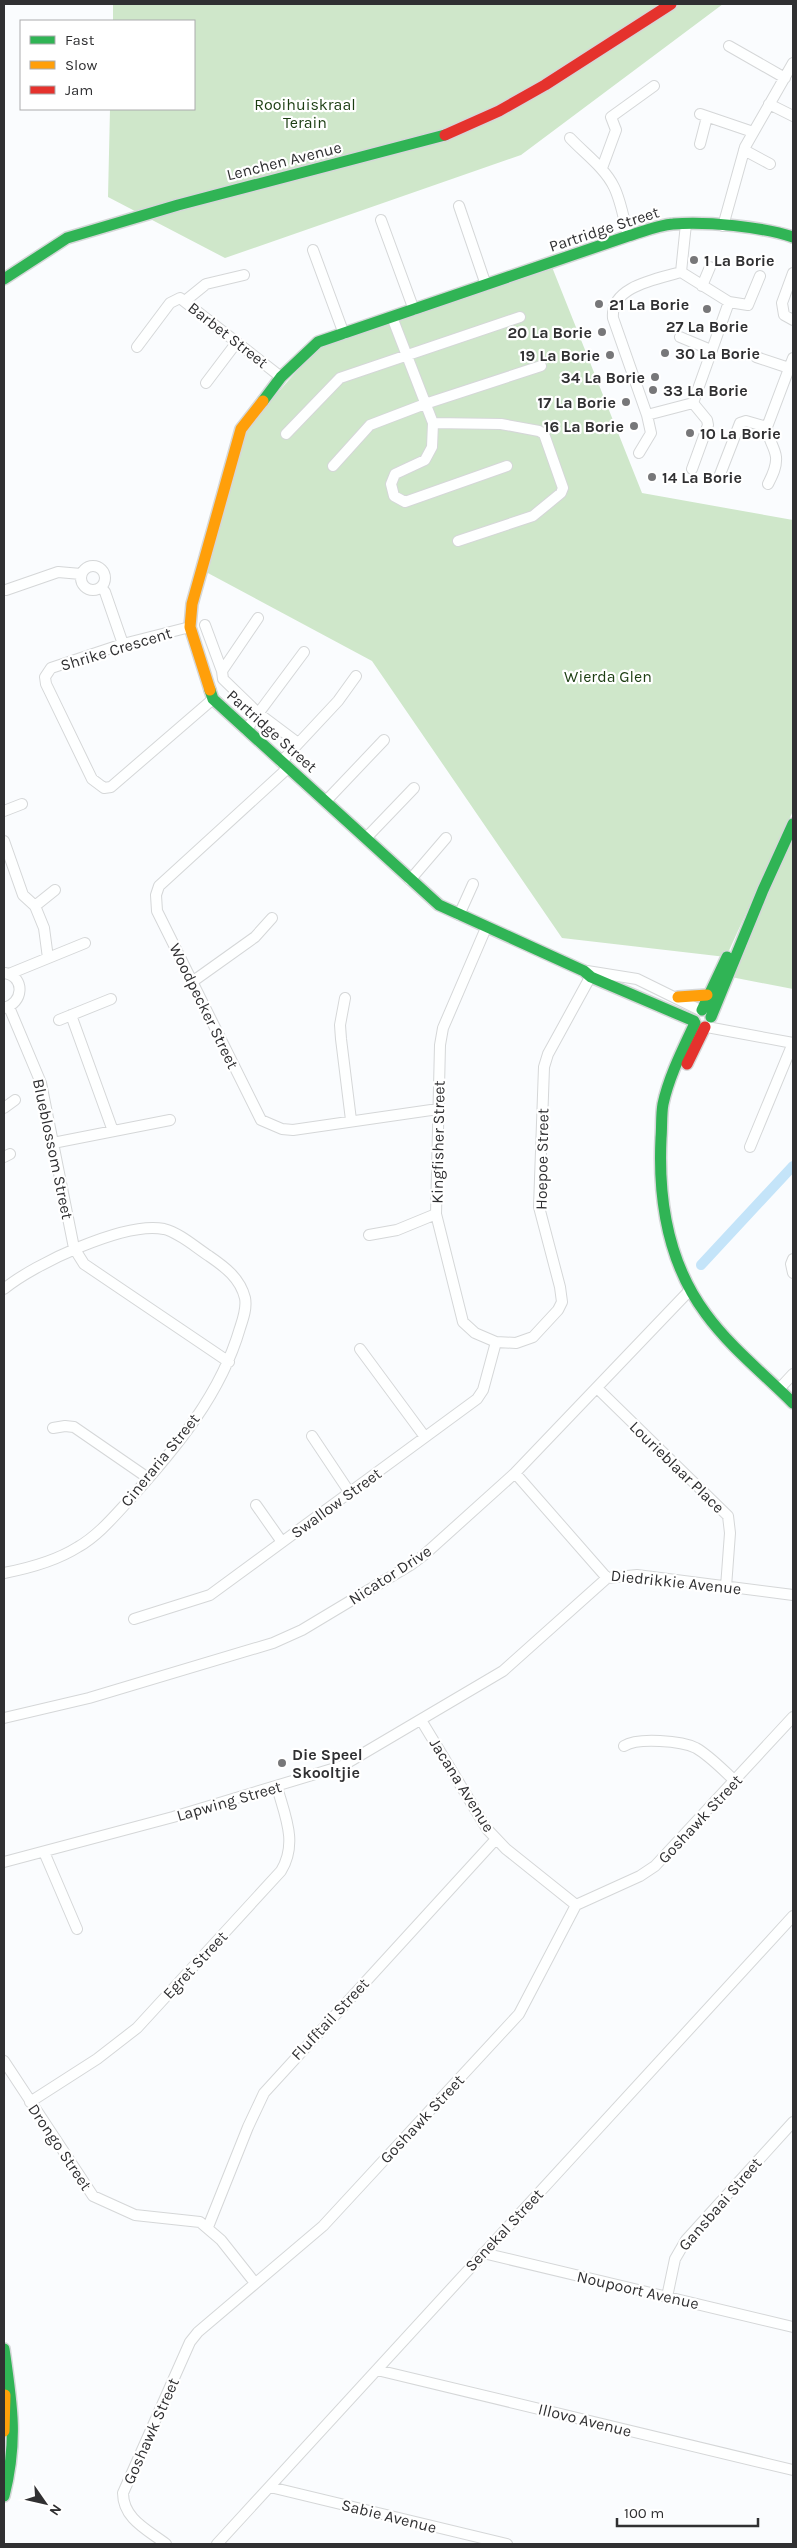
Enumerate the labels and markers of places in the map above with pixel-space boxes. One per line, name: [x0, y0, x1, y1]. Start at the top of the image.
place label: 1 La Borie: [704, 251, 775, 270]
marker: 1 La Borie: [688, 254, 700, 266]
place label: 21 La Borie: [609, 295, 689, 314]
marker: 21 La Borie: [593, 298, 605, 310]
marker: 27 La Borie: [701, 303, 713, 315]
place label: 27 La Borie: [666, 317, 748, 336]
place label: 20 La Borie: [507, 323, 592, 342]
marker: 20 La Borie: [596, 326, 608, 338]
place label: 30 La Borie: [675, 344, 760, 363]
place label: 19 La Borie: [520, 346, 600, 365]
marker: 30 La Borie: [659, 347, 671, 359]
marker: 19 La Borie: [604, 349, 616, 361]
place label: 34 La Borie: [561, 368, 645, 387]
marker: 34 La Borie: [649, 371, 661, 383]
place label: 33 La Borie: [663, 381, 748, 400]
marker: 33 La Borie: [647, 384, 659, 396]
place label: 17 La Borie: [538, 393, 616, 412]
marker: 17 La Borie: [620, 396, 632, 408]
place label: 16 La Borie: [544, 417, 624, 436]
marker: 16 La Borie: [628, 420, 640, 432]
place label: 10 La Borie: [700, 424, 781, 443]
marker: 10 La Borie: [684, 427, 696, 439]
place label: 14 La Borie: [662, 468, 742, 487]
marker: 14 La Borie: [646, 471, 658, 483]
place label: Die Speel Skooltjie: [292, 1745, 363, 1782]
marker: Die Speel Skooltjie: [276, 1757, 288, 1769]

